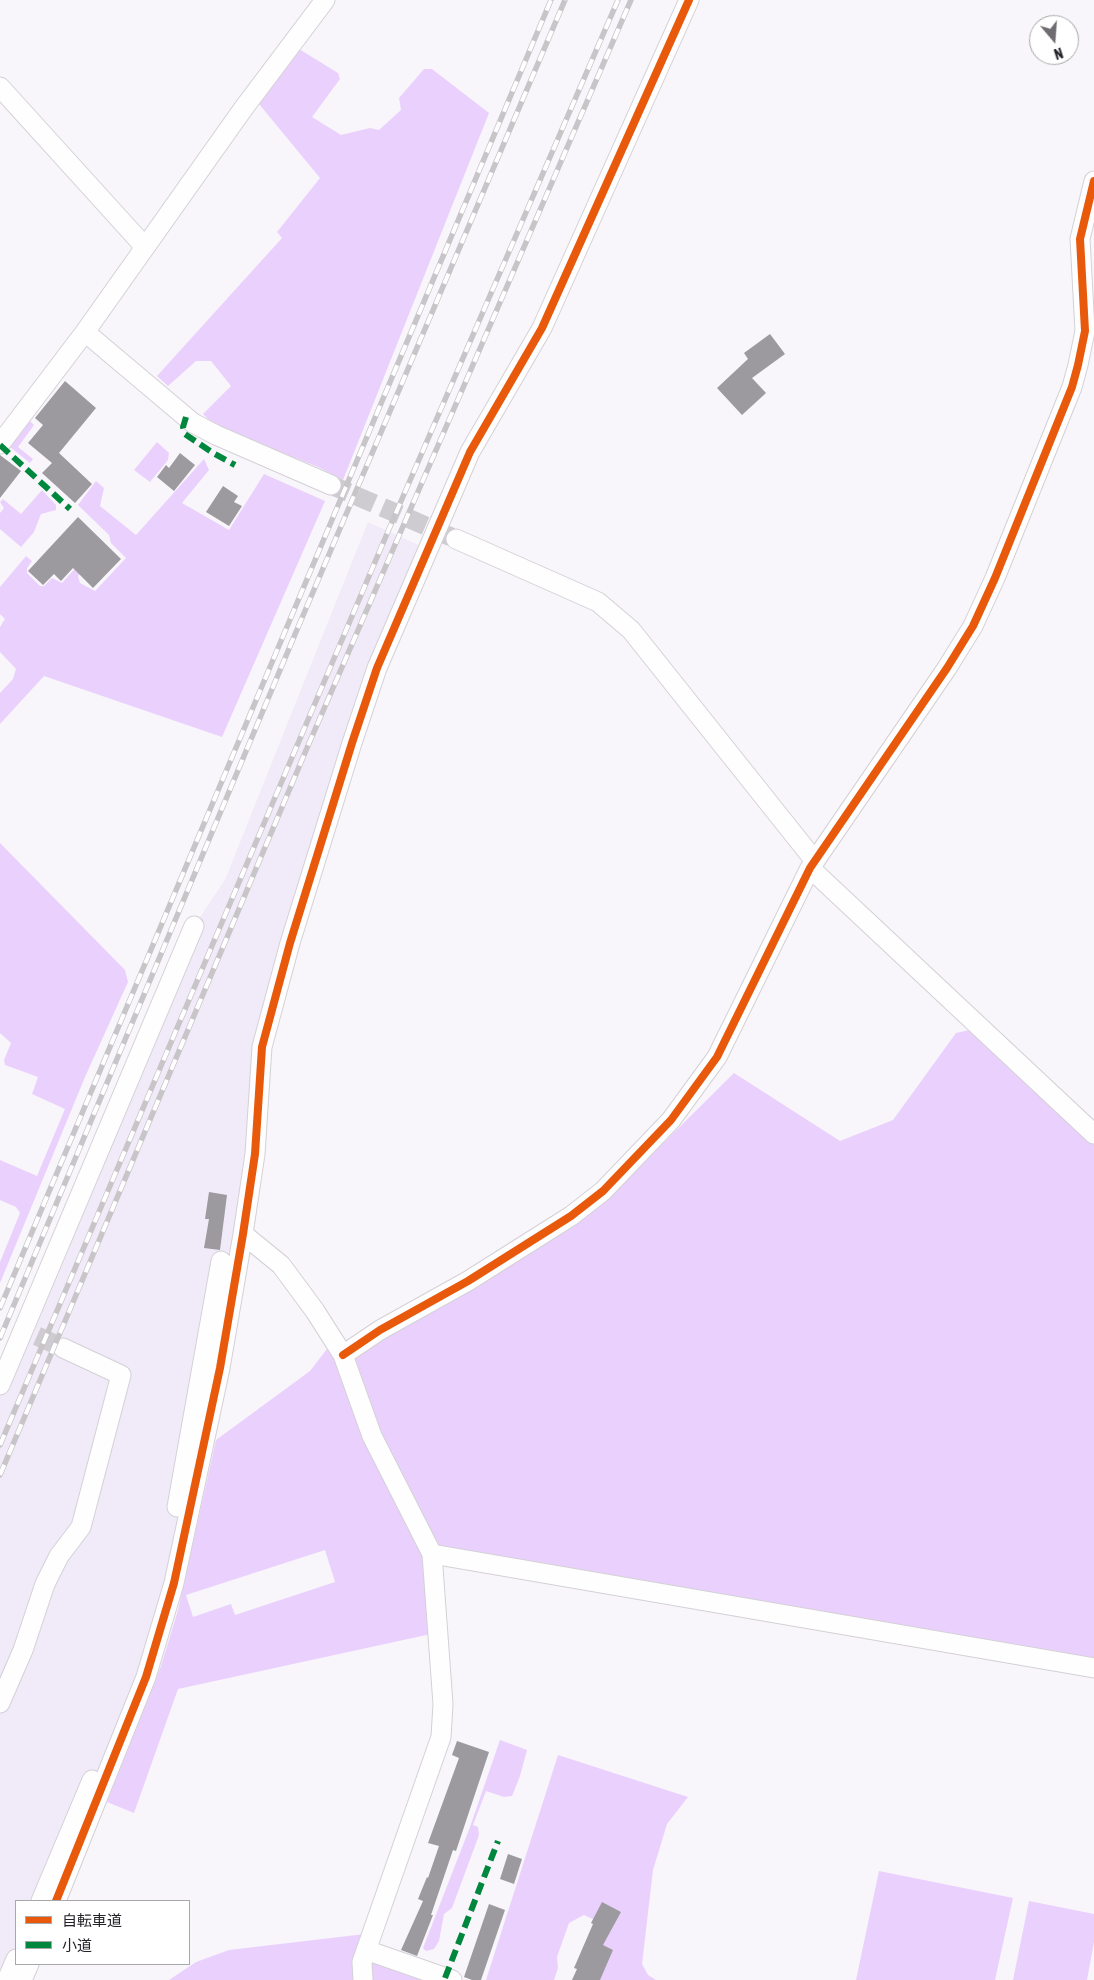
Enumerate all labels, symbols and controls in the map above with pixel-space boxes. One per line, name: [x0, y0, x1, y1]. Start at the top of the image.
north arrow: [1029, 15, 1079, 65]
text: N: [1052, 44, 1065, 62]
legend: [15, 1900, 190, 1965]
text: 自転車道: [62, 1912, 122, 1929]
text: 小道: [62, 1937, 92, 1954]

